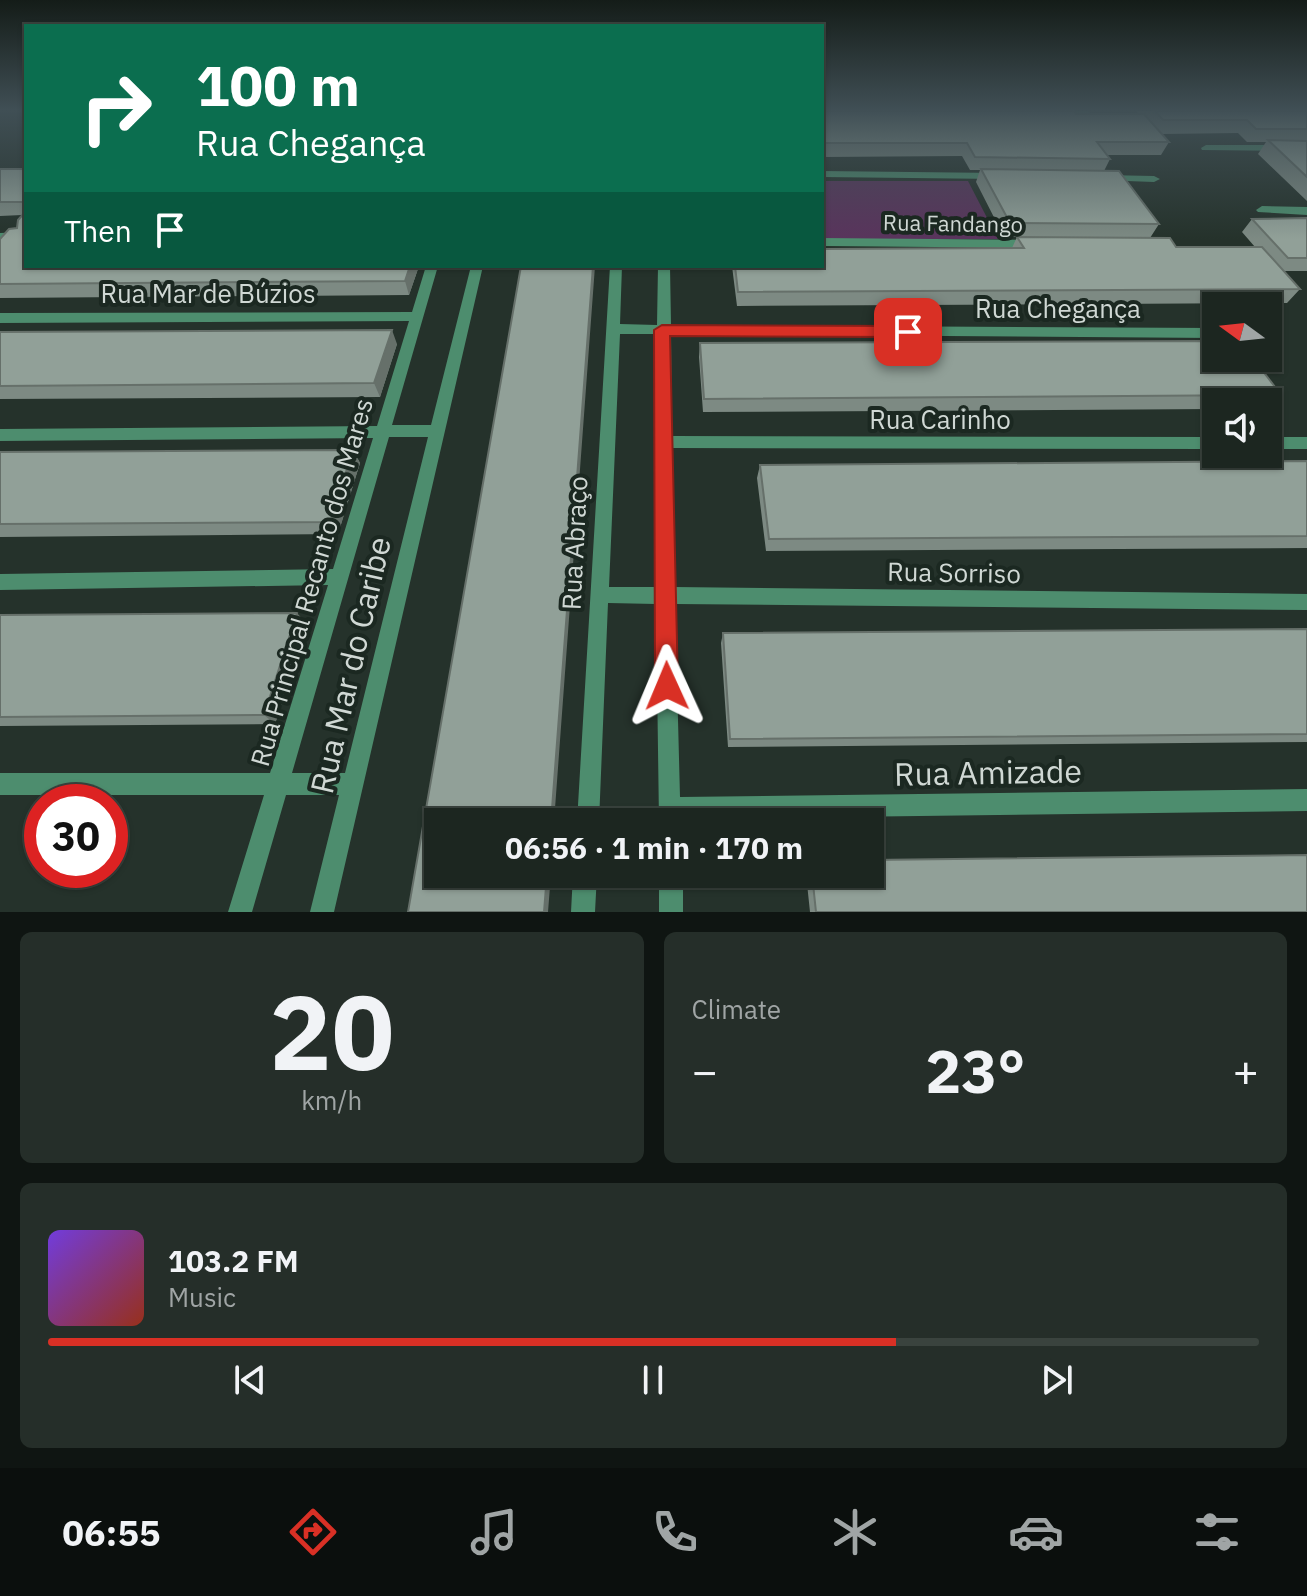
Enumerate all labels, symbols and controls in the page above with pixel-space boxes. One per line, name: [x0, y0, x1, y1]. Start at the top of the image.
text: 100 m: [196, 49, 360, 121]
icon: right: [64, 56, 168, 160]
text: Rua Chegança: [196, 119, 426, 166]
street label: Rua Fandango: [883, 207, 1023, 239]
icon: arrive: [148, 208, 192, 252]
text: Then: [64, 211, 132, 250]
street label: Rua Mar de Búzios: [100, 276, 316, 310]
street label: Rua Chegança: [975, 291, 1141, 325]
north arrow: [1202, 292, 1282, 372]
map controls: [1202, 292, 1282, 468]
pin: [874, 298, 942, 366]
icon: arrive: [886, 310, 930, 354]
button: sound: [1202, 388, 1282, 468]
street label: Rua Principal Recanto dos Mares: [242, 394, 380, 770]
street label: Rua Carinho: [869, 402, 1011, 436]
street label: Rua Abraço: [554, 475, 594, 611]
street label: Rua Mar do Caribe: [300, 532, 400, 798]
street label: Rua Sorriso: [887, 554, 1021, 590]
position arrow: [625, 644, 709, 728]
street label: Rua Amizade: [894, 749, 1082, 795]
speed limit sign: 30: [24, 784, 128, 888]
text: 06:56 · 1 min · 170 m: [505, 828, 803, 867]
text: 20: [269, 963, 394, 1099]
text: Climate: [692, 992, 781, 1026]
text: 23°: [925, 1031, 1025, 1110]
text: −: [692, 1042, 718, 1099]
text: +: [1233, 1042, 1259, 1099]
text: km/h: [301, 1083, 362, 1117]
text: 103.2 FM: [168, 1241, 299, 1280]
text: Music: [168, 1280, 236, 1314]
icon: previous: [228, 1358, 272, 1402]
icon: pause: [631, 1358, 675, 1402]
icon: next: [1035, 1358, 1079, 1402]
icon: directions: [285, 1504, 341, 1560]
icon: music: [466, 1504, 522, 1560]
icon: phone: [647, 1504, 703, 1560]
icon: climate: [827, 1504, 883, 1560]
icon: car: [1008, 1504, 1064, 1560]
icon: filters: [1189, 1504, 1245, 1560]
text: 06:55: [62, 1509, 161, 1556]

